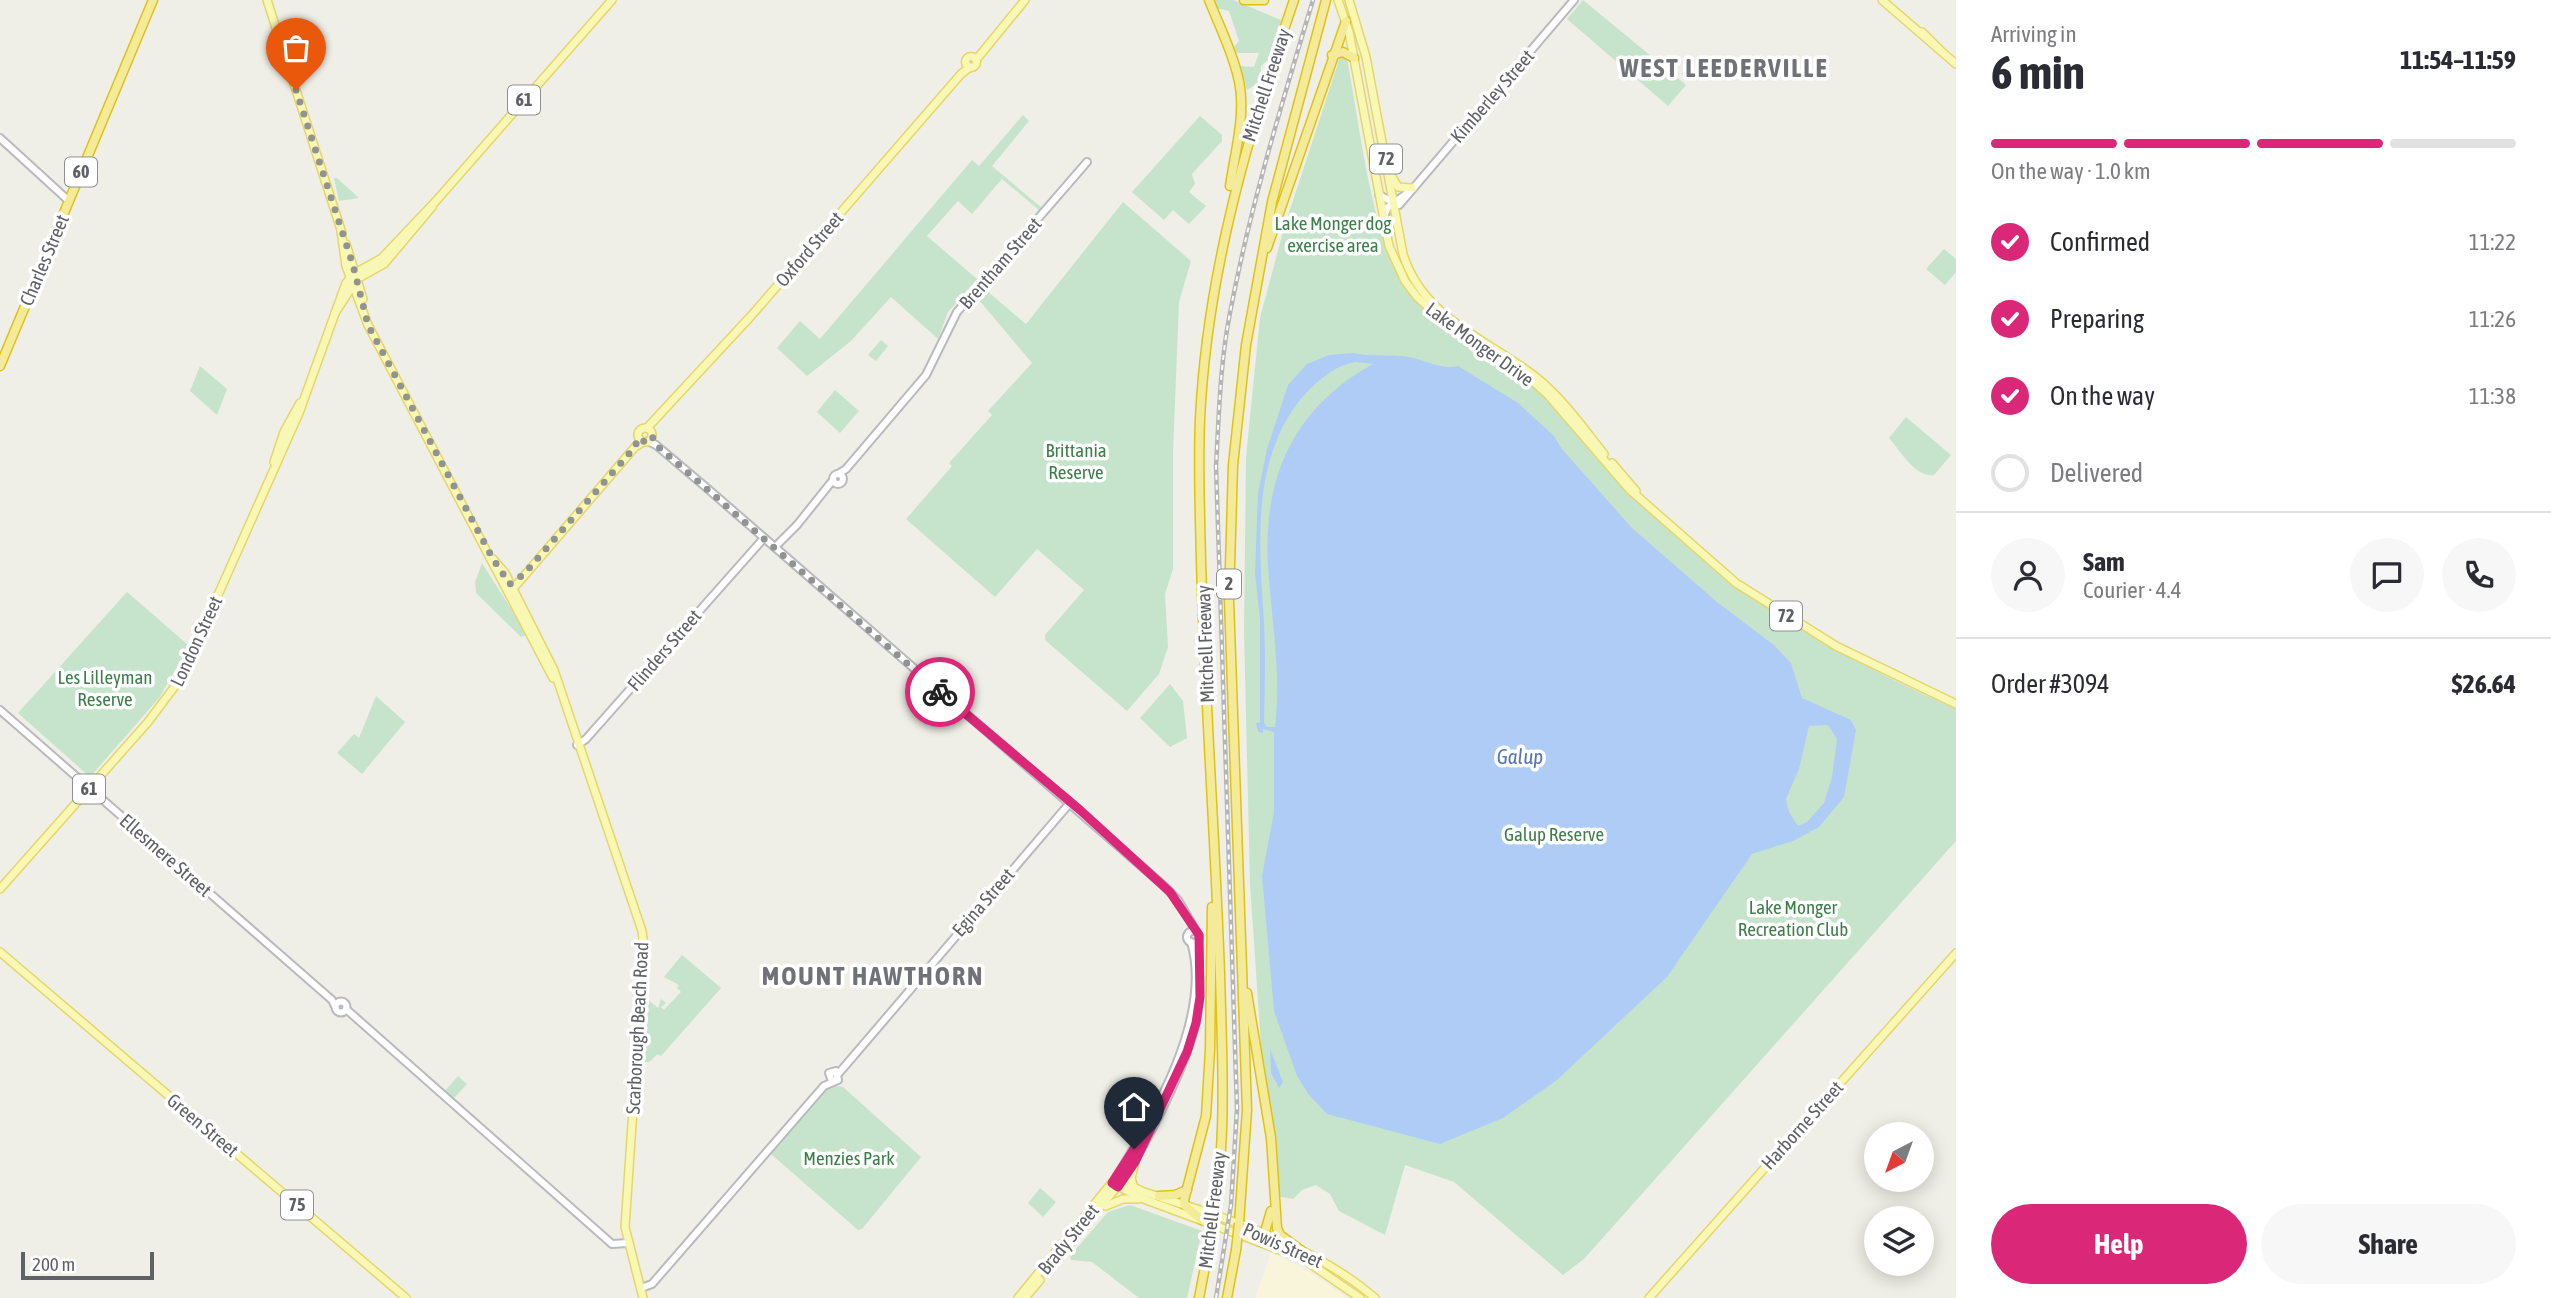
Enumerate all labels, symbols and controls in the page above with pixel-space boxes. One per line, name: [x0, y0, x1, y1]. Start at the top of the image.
pin: [266, 18, 326, 90]
text: Arriving in: [1991, 21, 2077, 47]
street label: Mitchell Freeway: [1237, 26, 1295, 144]
icon: bag: [277, 29, 315, 67]
street label: Kimberley Street: [1446, 45, 1538, 147]
text: 11:54–11:59: [2400, 45, 2516, 75]
text: 6 min: [1991, 46, 2085, 99]
district label: WEST LEEDERVILLE: [1619, 53, 1828, 83]
road number: 61: [508, 86, 540, 114]
road number: 72: [1370, 144, 1402, 174]
road number: 60: [65, 158, 97, 187]
text: On the way · 1.0 km: [1991, 158, 2151, 184]
street label: Oxford Street: [771, 207, 847, 291]
street label: Charles Street: [15, 211, 73, 309]
park label: Lake Monger dog exercise area: [1274, 212, 1392, 256]
street label: Brentham Street: [954, 213, 1046, 313]
icon: check: [1991, 223, 2029, 261]
text: Confirmed: [2050, 227, 2150, 257]
text: 11:22: [2469, 229, 2516, 255]
street label: Lake Monger Drive: [1422, 298, 1538, 390]
icon: check: [1991, 300, 2029, 338]
text: Preparing: [2050, 304, 2144, 334]
text: 11:26: [2469, 306, 2516, 332]
icon: check: [1991, 377, 2029, 415]
text: On the way: [2050, 381, 2155, 411]
text: 11:38: [2469, 383, 2516, 409]
park label: Brittania Reserve: [1045, 439, 1107, 483]
text: Delivered: [2050, 458, 2143, 488]
button: person: [1991, 538, 2065, 612]
button: chat: [2350, 538, 2424, 612]
button: phone: [2442, 538, 2516, 612]
text: Sam: [2083, 547, 2125, 577]
road number: 2: [1217, 570, 1241, 598]
text: Courier · 4.4: [2083, 577, 2182, 603]
street label: Mitchell Freeway: [1192, 585, 1218, 703]
street label: London Street: [166, 592, 226, 690]
road number: 72: [1770, 602, 1802, 630]
street label: Flinders Street: [623, 605, 705, 695]
courier: [905, 657, 975, 727]
park label: Les Lilleyman Reserve: [58, 666, 152, 710]
text: Order #3094: [1991, 669, 2110, 699]
text: $26.64: [2452, 669, 2516, 699]
icon: bike: [921, 673, 959, 711]
water label: Galup: [1497, 744, 1543, 768]
road number: 61: [73, 774, 105, 804]
street label: Ellesmere Street: [116, 809, 216, 901]
park label: Galup Reserve: [1504, 823, 1604, 845]
street label: Egina Street: [947, 863, 1019, 941]
park label: Lake Monger Recreation Club: [1738, 896, 1848, 940]
street label: Scarborough Beach Road: [621, 941, 653, 1115]
district label: MOUNT HAWTHORN: [762, 961, 984, 991]
street label: Harborne Street: [1757, 1076, 1847, 1174]
pin: [1104, 1077, 1164, 1149]
icon: home: [1115, 1088, 1153, 1126]
street label: Green Street: [163, 1089, 243, 1161]
north arrow: [1864, 1122, 1934, 1192]
map controls: [1864, 1122, 1934, 1276]
park label: Menzies Park: [803, 1147, 895, 1169]
street label: Mitchell Freeway: [1194, 1150, 1230, 1270]
road number: 75: [281, 1190, 313, 1220]
street label: Brady Street: [1033, 1199, 1103, 1279]
button: Help: [1991, 1204, 2247, 1284]
button: Share: [2261, 1204, 2516, 1284]
button: layers: [1864, 1206, 1934, 1276]
street label: Powis Street: [1240, 1218, 1326, 1272]
scale bar: [21, 1249, 154, 1281]
text: 200 m: [32, 1253, 75, 1275]

